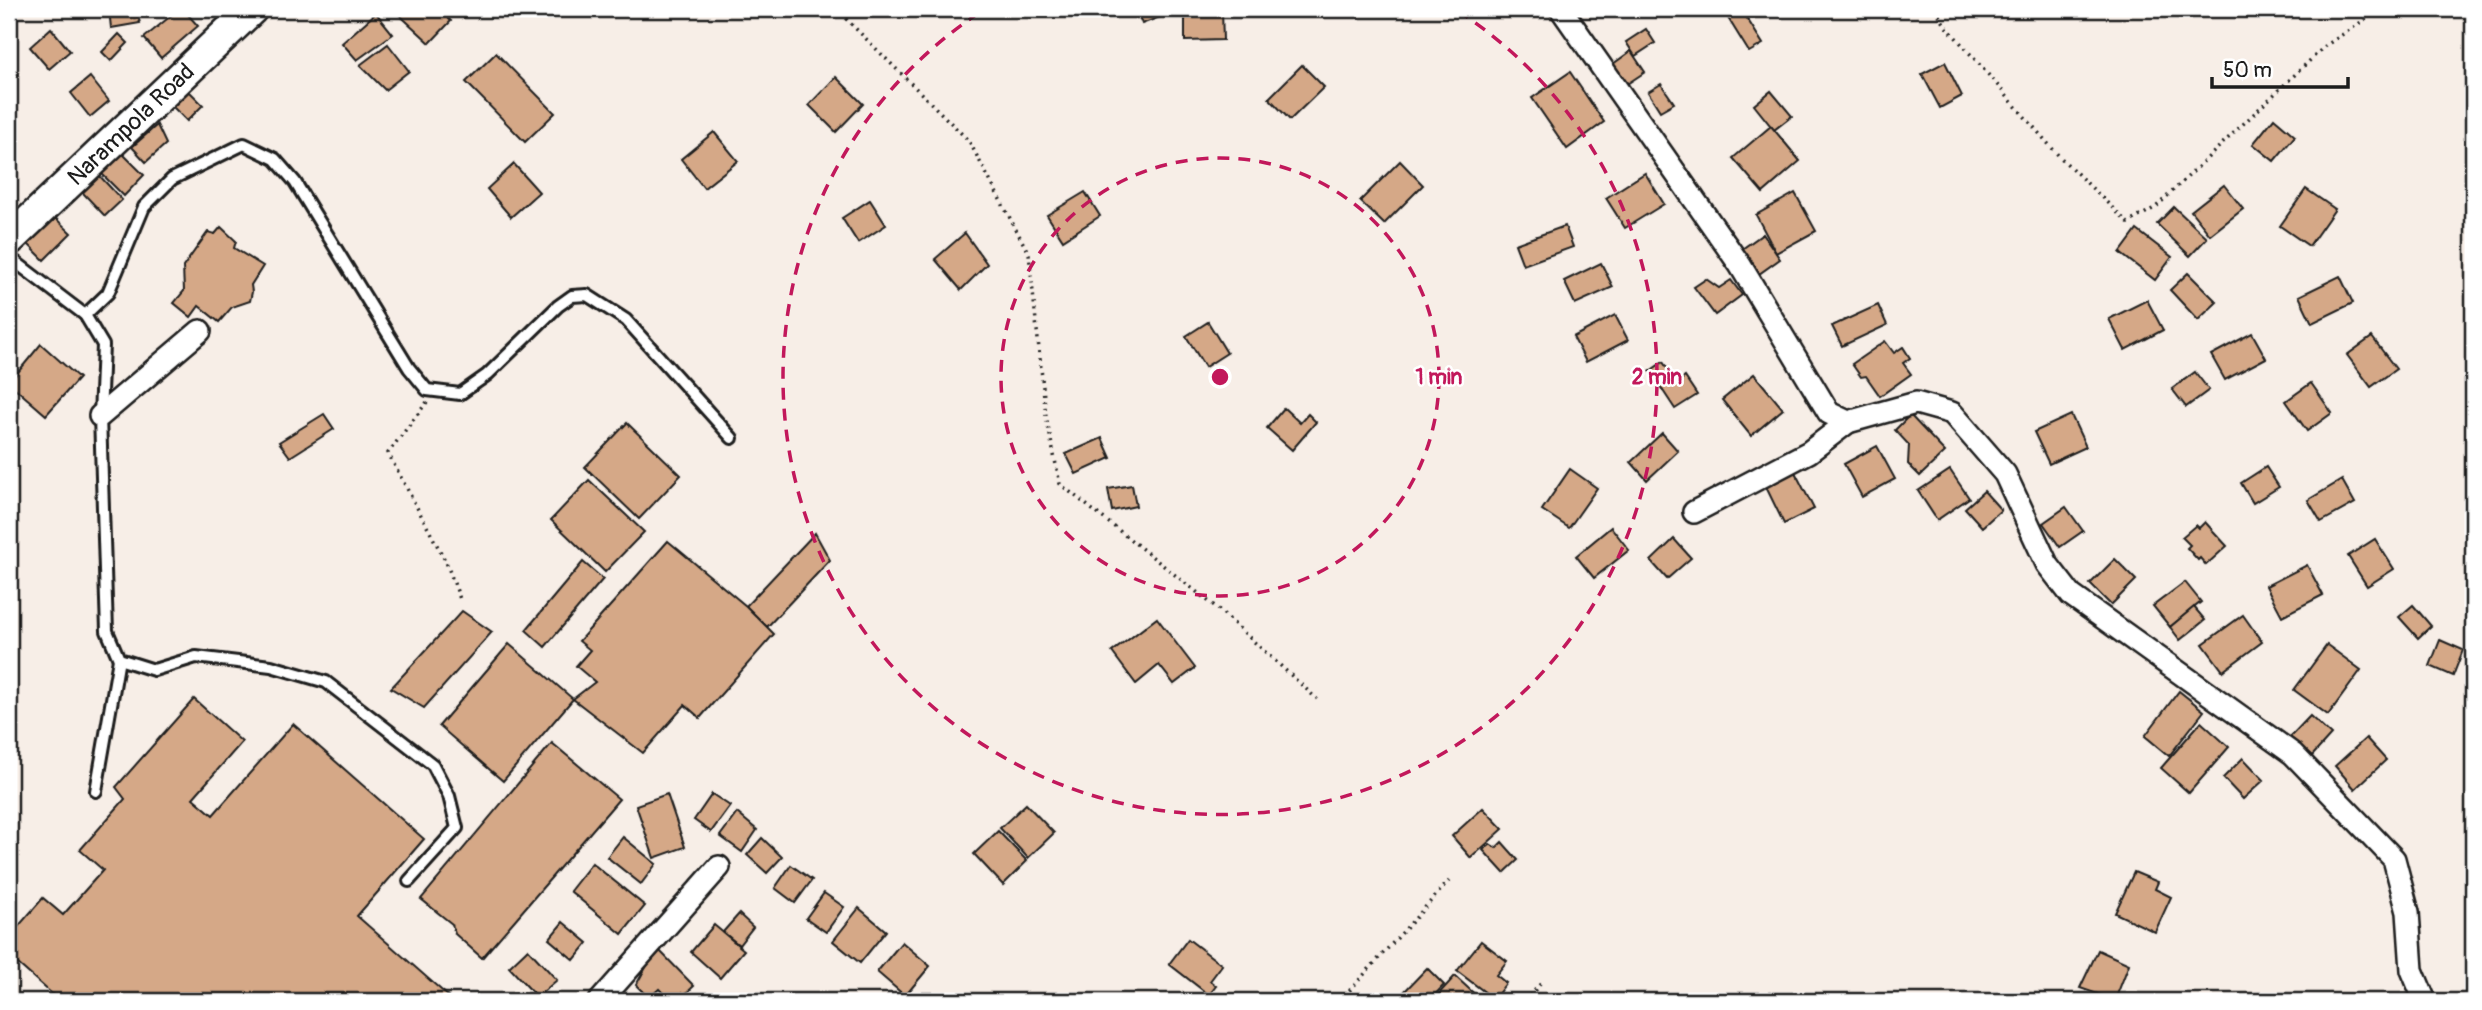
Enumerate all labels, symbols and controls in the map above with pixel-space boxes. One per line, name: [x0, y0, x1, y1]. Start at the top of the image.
scale bar: [2212, 46, 2349, 90]
street label: Narampola Road: [61, 57, 201, 192]
text: 50 m: [2223, 57, 2272, 84]
text: 1 min: [1416, 364, 1463, 391]
text: 2 min: [1632, 364, 1682, 391]
centre of rings: [1208, 365, 1232, 389]

